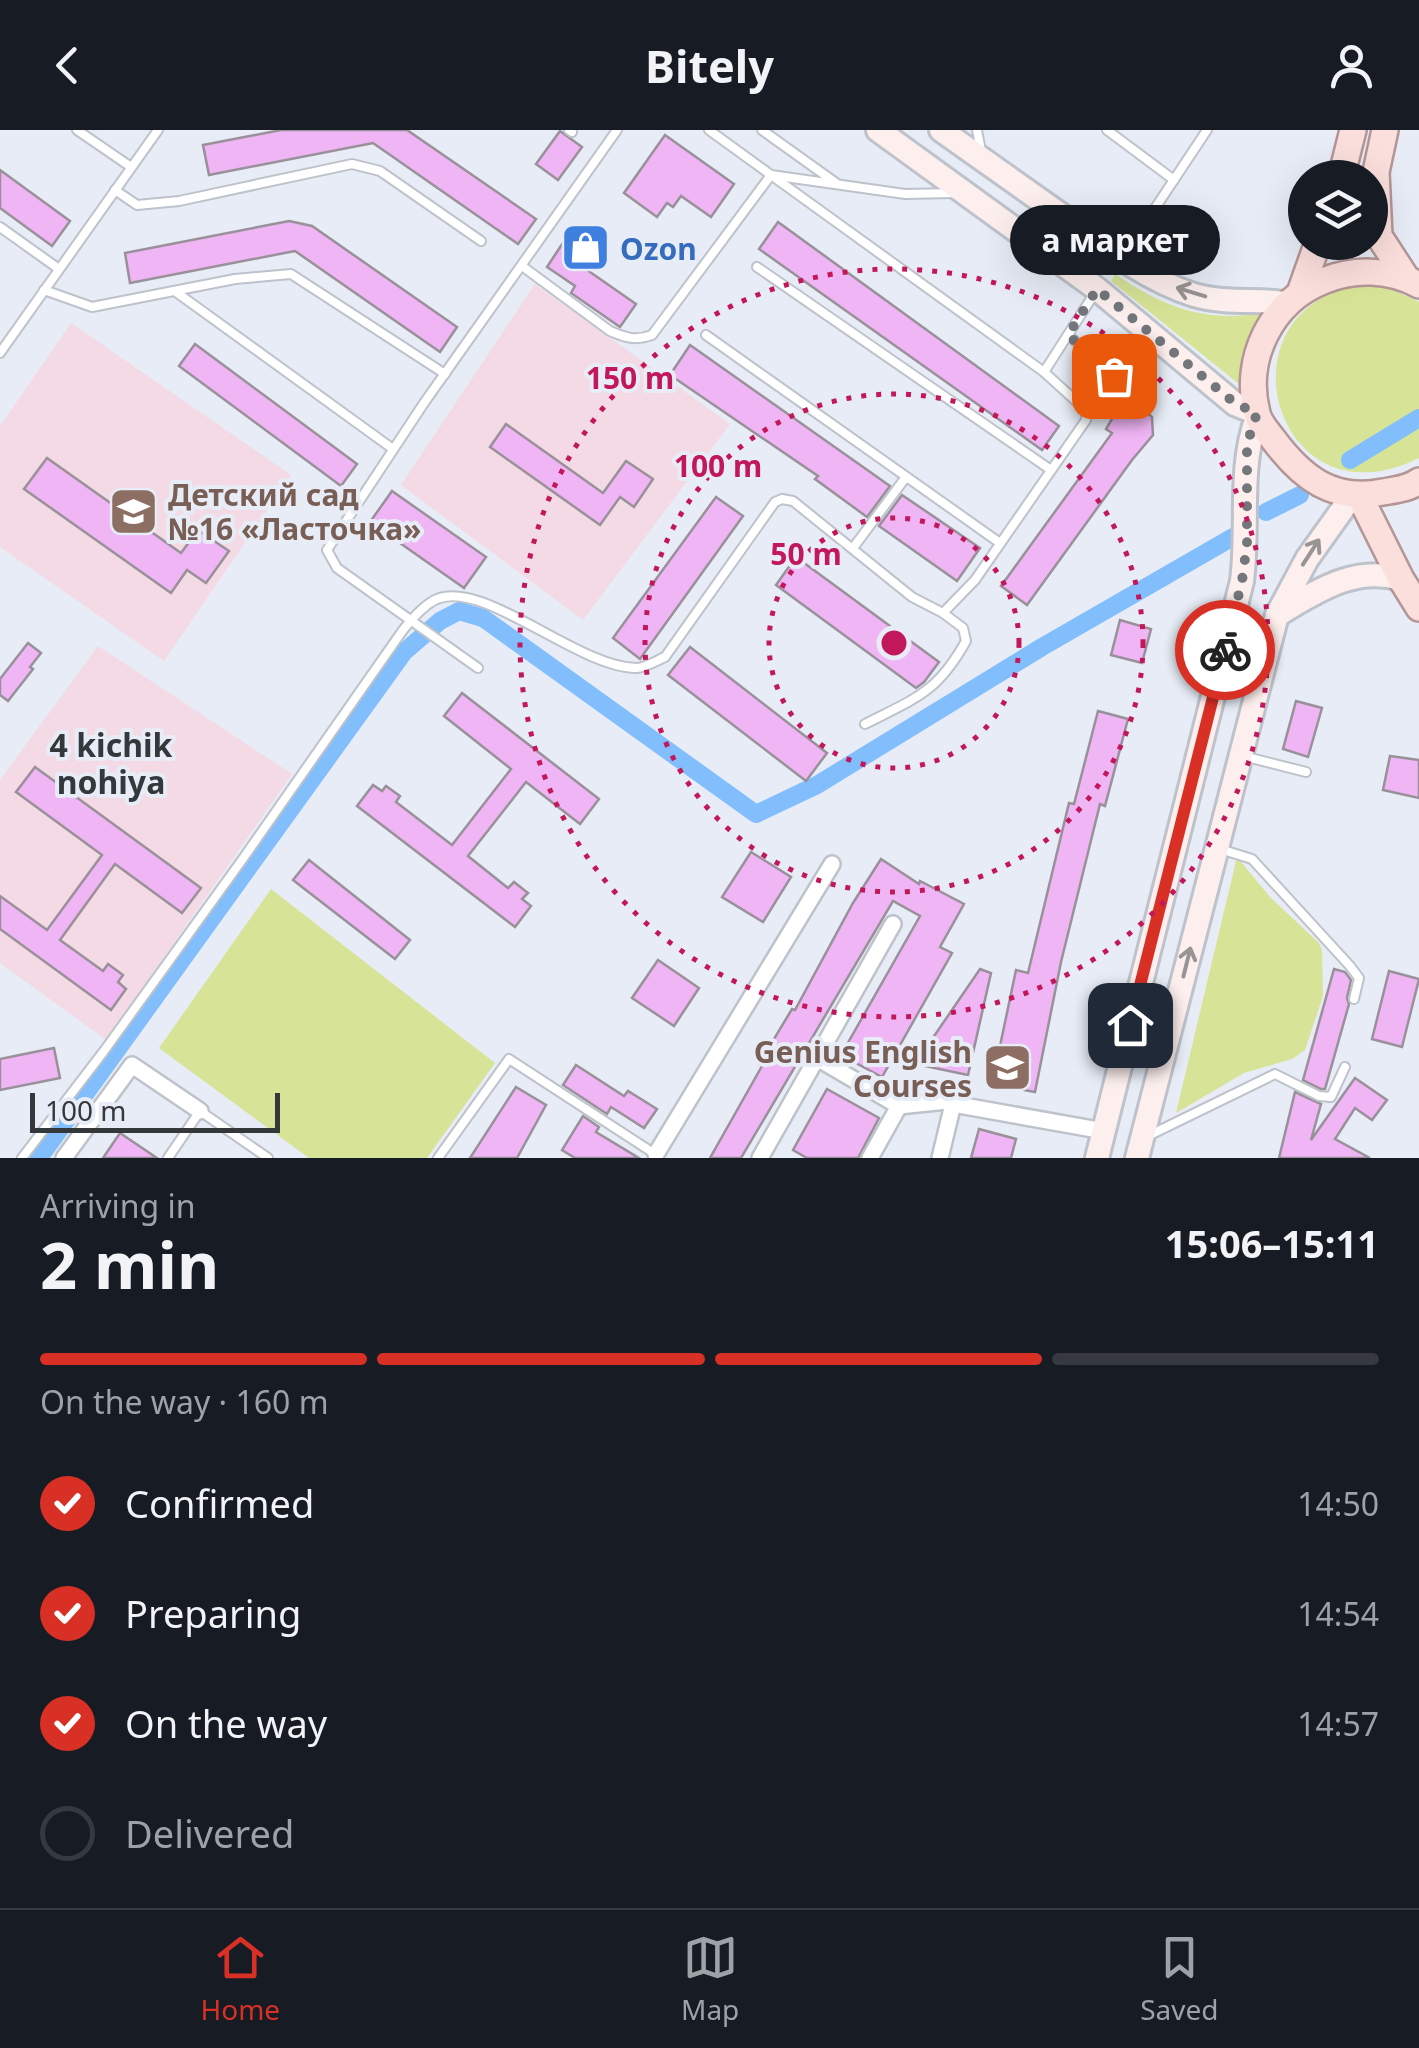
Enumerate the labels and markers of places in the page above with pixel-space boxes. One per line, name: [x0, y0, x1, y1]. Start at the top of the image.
callout: а маркет: [1009, 206, 1219, 276]
shop icon: Ozon: [559, 222, 611, 274]
place label: Ozon: [620, 228, 697, 269]
pin: [1072, 334, 1157, 419]
place label: Детский сад №16 «Ласточка»: [168, 474, 421, 549]
school or university icon: Детский сад №16 «Ласточка»: [107, 485, 159, 537]
centre of rings: [876, 625, 912, 661]
pin: [1088, 983, 1173, 1068]
place label: Genius English Courses: [754, 1031, 972, 1106]
school or university icon: Genius English Courses: [981, 1042, 1033, 1094]

